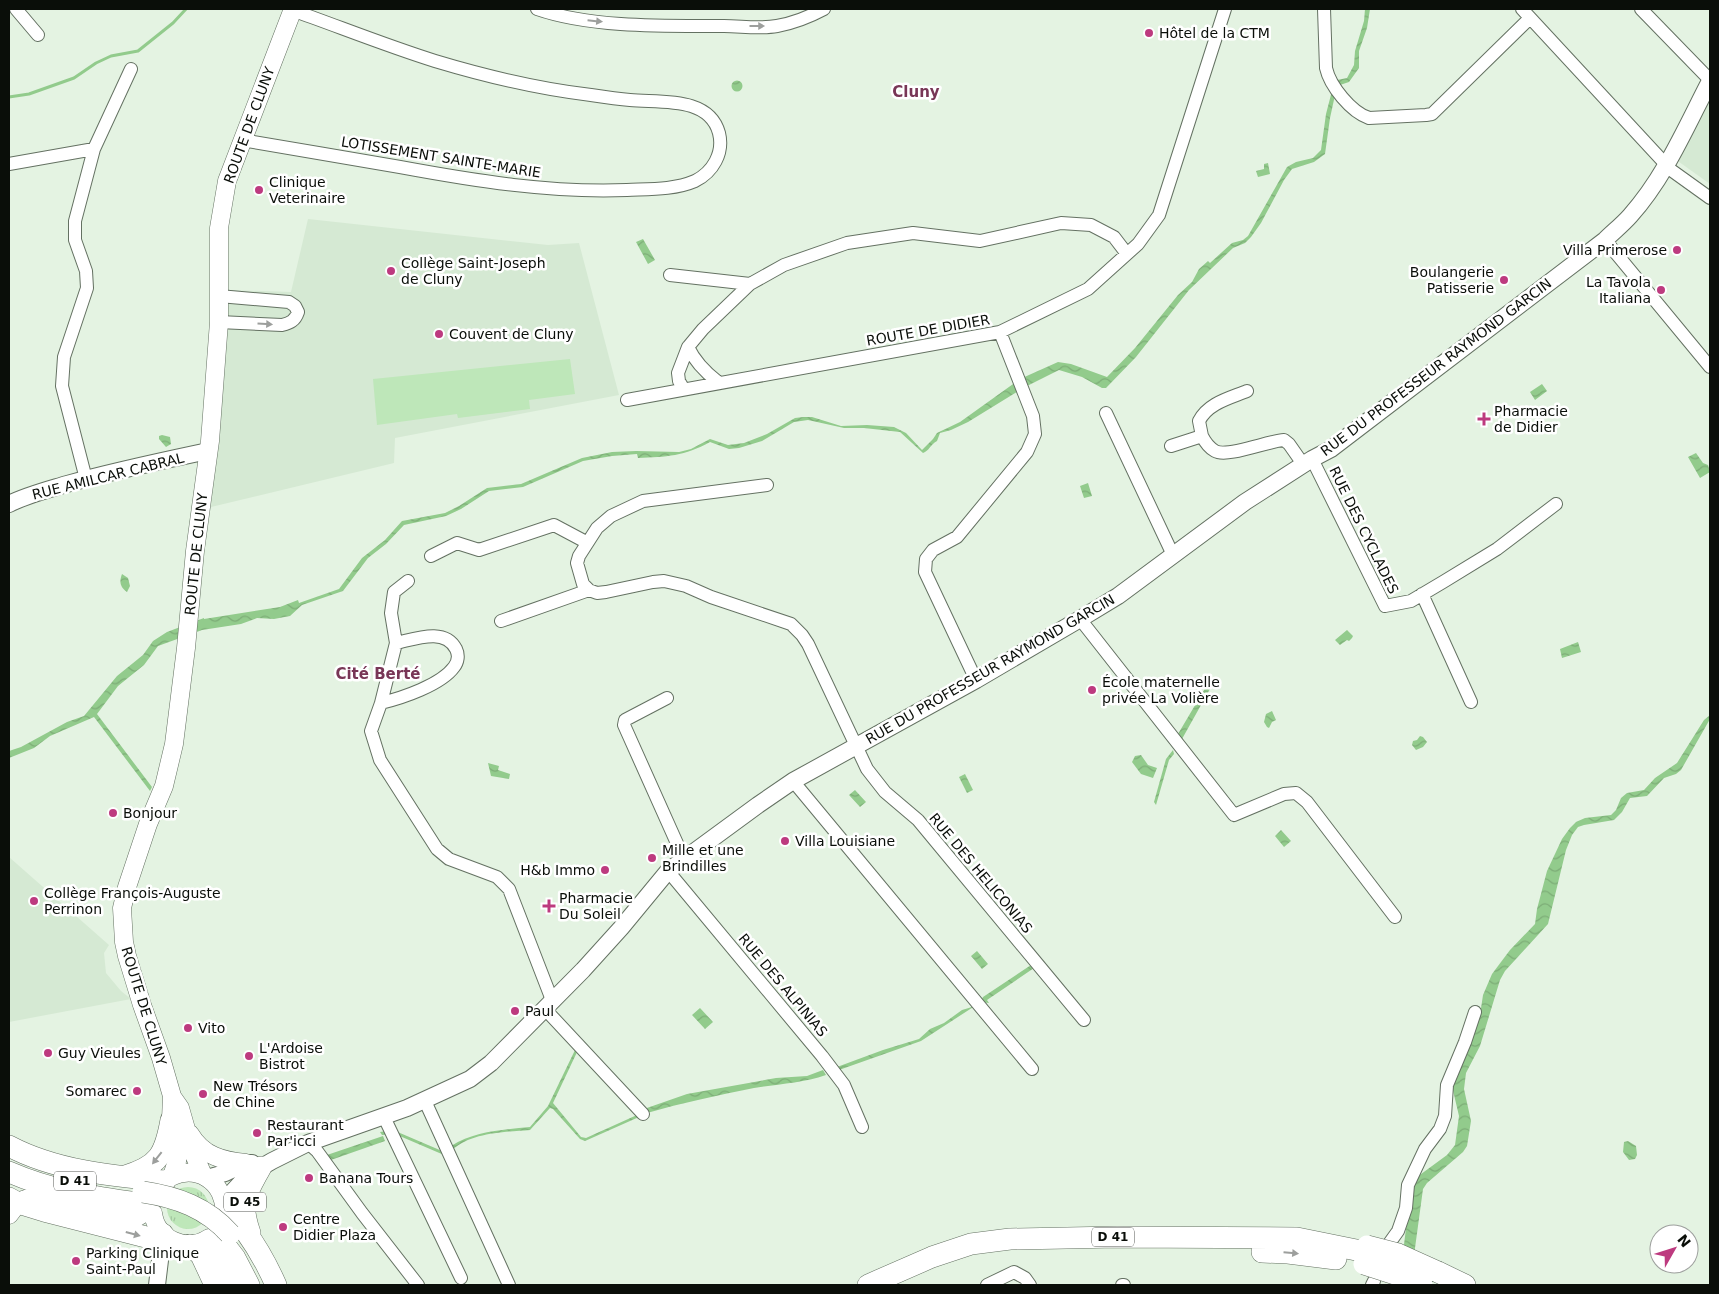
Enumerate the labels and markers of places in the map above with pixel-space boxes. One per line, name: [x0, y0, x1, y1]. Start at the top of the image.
place label: Hôtel de la CTM: [1159, 25, 1270, 41]
marker: Hôtel de la CTM: [1143, 27, 1155, 39]
place label: Clinique Veterinaire: [269, 174, 345, 206]
marker: Clinique Veterinaire: [253, 184, 265, 196]
place label: Villa Primerose: [1563, 242, 1667, 258]
marker: Villa Primerose: [1671, 244, 1683, 256]
place label: Collège Saint-Joseph de Cluny: [401, 255, 546, 287]
place label: Boulangerie Patisserie: [1410, 264, 1494, 296]
marker: Collège Saint-Joseph de Cluny: [385, 265, 397, 277]
marker: Boulangerie Patisserie: [1498, 274, 1510, 286]
place label: La Tavola Italiana: [1586, 274, 1651, 306]
marker: La Tavola Italiana: [1655, 284, 1667, 296]
place label: Couvent de Cluny: [449, 326, 574, 342]
marker: Couvent de Cluny: [433, 328, 445, 340]
place label: Pharmacie de Didier: [1494, 403, 1568, 435]
marker: Pharmacie de Didier: [1478, 413, 1490, 425]
place label: École maternelle privée La Volière: [1102, 674, 1220, 706]
marker: École maternelle privée La Volière: [1086, 684, 1098, 696]
place label: Bonjour: [123, 805, 177, 821]
marker: Bonjour: [107, 807, 119, 819]
place label: Villa Louisiane: [795, 833, 895, 849]
marker: Villa Louisiane: [779, 835, 791, 847]
place label: Mille et une Brindilles: [662, 842, 744, 874]
marker: Mille et une Brindilles: [646, 852, 658, 864]
place label: H&b Immo: [520, 862, 595, 878]
marker: H&b Immo: [599, 864, 611, 876]
place label: Collège François-Auguste Perrinon: [44, 885, 221, 917]
place label: Pharmacie Du Soleil: [559, 890, 633, 922]
marker: Collège François-Auguste Perrinon: [28, 895, 40, 907]
marker: Pharmacie Du Soleil: [543, 900, 555, 912]
place label: Paul: [525, 1003, 554, 1019]
marker: Paul: [509, 1005, 521, 1017]
place label: Vito: [198, 1020, 225, 1036]
marker: Vito: [182, 1022, 194, 1034]
place label: L'Ardoise Bistrot: [259, 1040, 323, 1072]
place label: Guy Vieules: [58, 1045, 141, 1061]
marker: Guy Vieules: [42, 1047, 54, 1059]
marker: L'Ardoise Bistrot: [243, 1050, 255, 1062]
place label: New Trésors de Chine: [213, 1078, 297, 1110]
place label: Somarec: [66, 1083, 127, 1099]
marker: Somarec: [131, 1085, 143, 1097]
marker: New Trésors de Chine: [197, 1088, 209, 1100]
place label: Restaurant Par'icci: [267, 1117, 344, 1149]
marker: Restaurant Par'icci: [251, 1127, 263, 1139]
place label: Banana Tours: [319, 1170, 413, 1186]
marker: Banana Tours: [303, 1172, 315, 1184]
place label: Centre Didier Plaza: [293, 1211, 376, 1243]
marker: Centre Didier Plaza: [277, 1221, 289, 1233]
place label: Parking Clinique Saint-Paul: [86, 1245, 199, 1277]
marker: Parking Clinique Saint-Paul: [70, 1255, 82, 1267]

